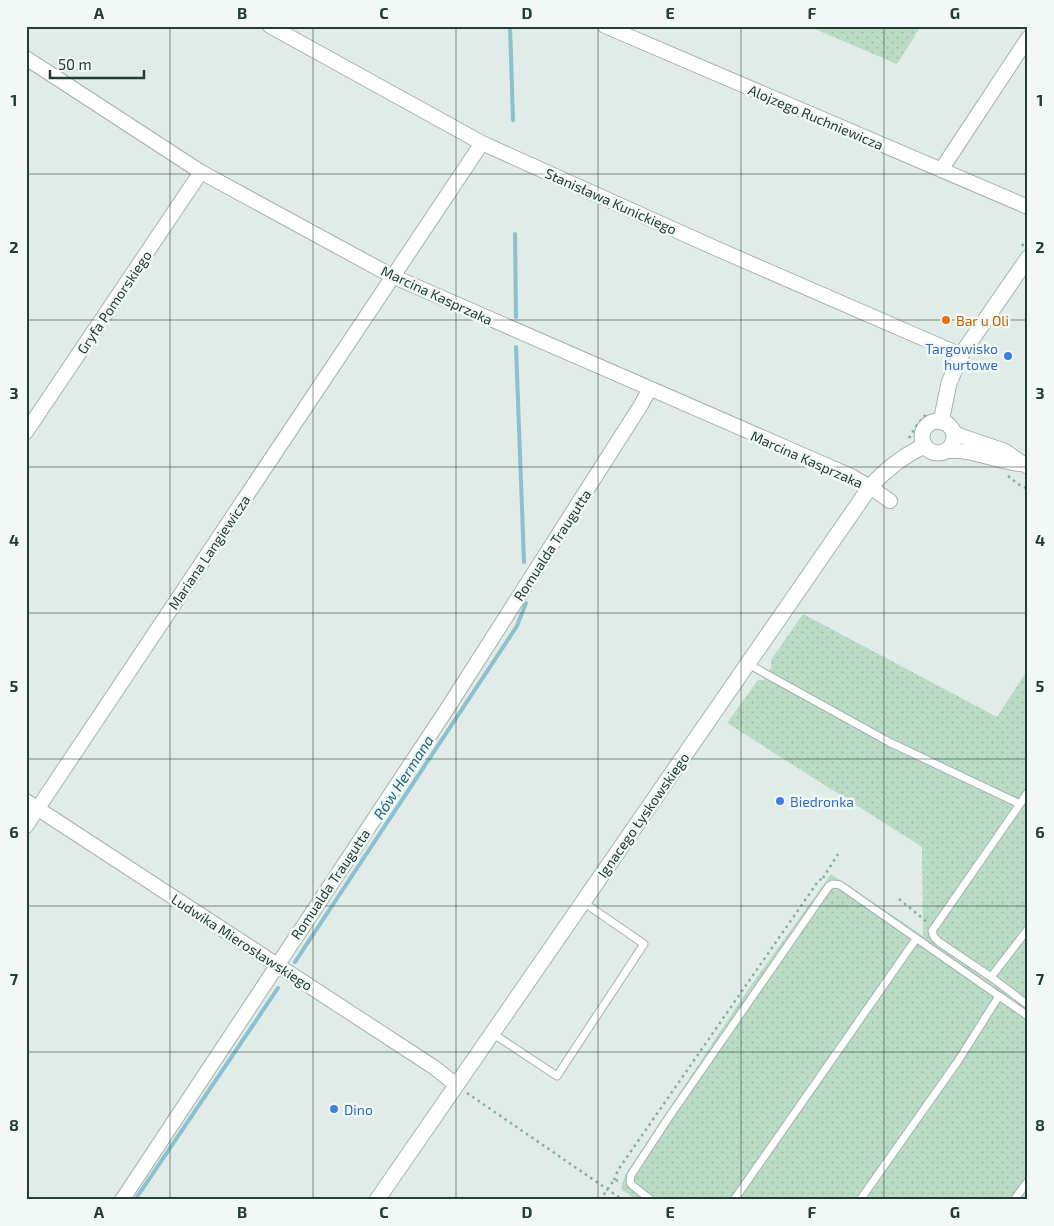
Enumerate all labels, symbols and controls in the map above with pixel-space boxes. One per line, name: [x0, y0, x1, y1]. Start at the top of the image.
text: A: [94, 3, 105, 22]
text: B: [237, 3, 247, 22]
text: C: [379, 3, 389, 22]
text: D: [522, 3, 533, 22]
text: E: [665, 3, 675, 22]
text: F: [808, 3, 817, 22]
text: G: [950, 3, 960, 22]
scale bar: [50, 48, 144, 80]
text: 50 m: [58, 55, 92, 73]
street label: Alojzego Ruchniewicza: [746, 81, 886, 153]
text: 1: [11, 90, 17, 109]
text: 1: [1037, 90, 1043, 109]
street label: Stanisława Kunickiego: [542, 164, 680, 238]
text: 2: [9, 237, 19, 256]
text: 2: [1035, 237, 1045, 256]
street label: Gryfa Pomorskiego: [73, 247, 155, 357]
street label: Marcina Kasprzaka: [379, 262, 495, 328]
place label: Bar u Oli: [956, 312, 1009, 329]
marker: Bar u Oli: [940, 314, 952, 326]
place label: Targowisko hurtowe: [925, 340, 998, 373]
marker: Targowisko hurtowe: [1002, 350, 1014, 362]
text: 3: [9, 383, 19, 402]
text: 3: [1035, 383, 1045, 402]
street label: Marcina Kasprzaka: [748, 427, 866, 491]
street label: Romualda Traugutta: [510, 486, 594, 604]
street label: Mariana Langiewicza: [164, 492, 254, 612]
text: 4: [9, 530, 19, 549]
text: 4: [1035, 530, 1045, 549]
text: 5: [10, 676, 19, 695]
text: 5: [1036, 676, 1045, 695]
water label: Rów Hermana: [369, 732, 437, 822]
street label: Ignacego Łyskowskiego: [593, 749, 693, 881]
place label: Biedronka: [790, 793, 854, 810]
marker: Biedronka: [774, 795, 786, 807]
text: 6: [9, 822, 19, 841]
text: 6: [1035, 822, 1045, 841]
street label: Romualda Traugutta: [287, 826, 373, 942]
street label: Ludwika Mierosławskiego: [168, 890, 316, 994]
text: 7: [10, 969, 19, 988]
text: 7: [1036, 969, 1045, 988]
place label: Dino: [344, 1101, 373, 1118]
marker: Dino: [328, 1103, 340, 1115]
text: 8: [9, 1115, 19, 1134]
text: 8: [1035, 1115, 1045, 1134]
text: A: [94, 1202, 105, 1221]
text: B: [237, 1202, 247, 1221]
text: C: [379, 1202, 389, 1221]
text: D: [522, 1202, 533, 1221]
text: E: [665, 1202, 675, 1221]
text: F: [808, 1202, 817, 1221]
text: G: [950, 1202, 960, 1221]

